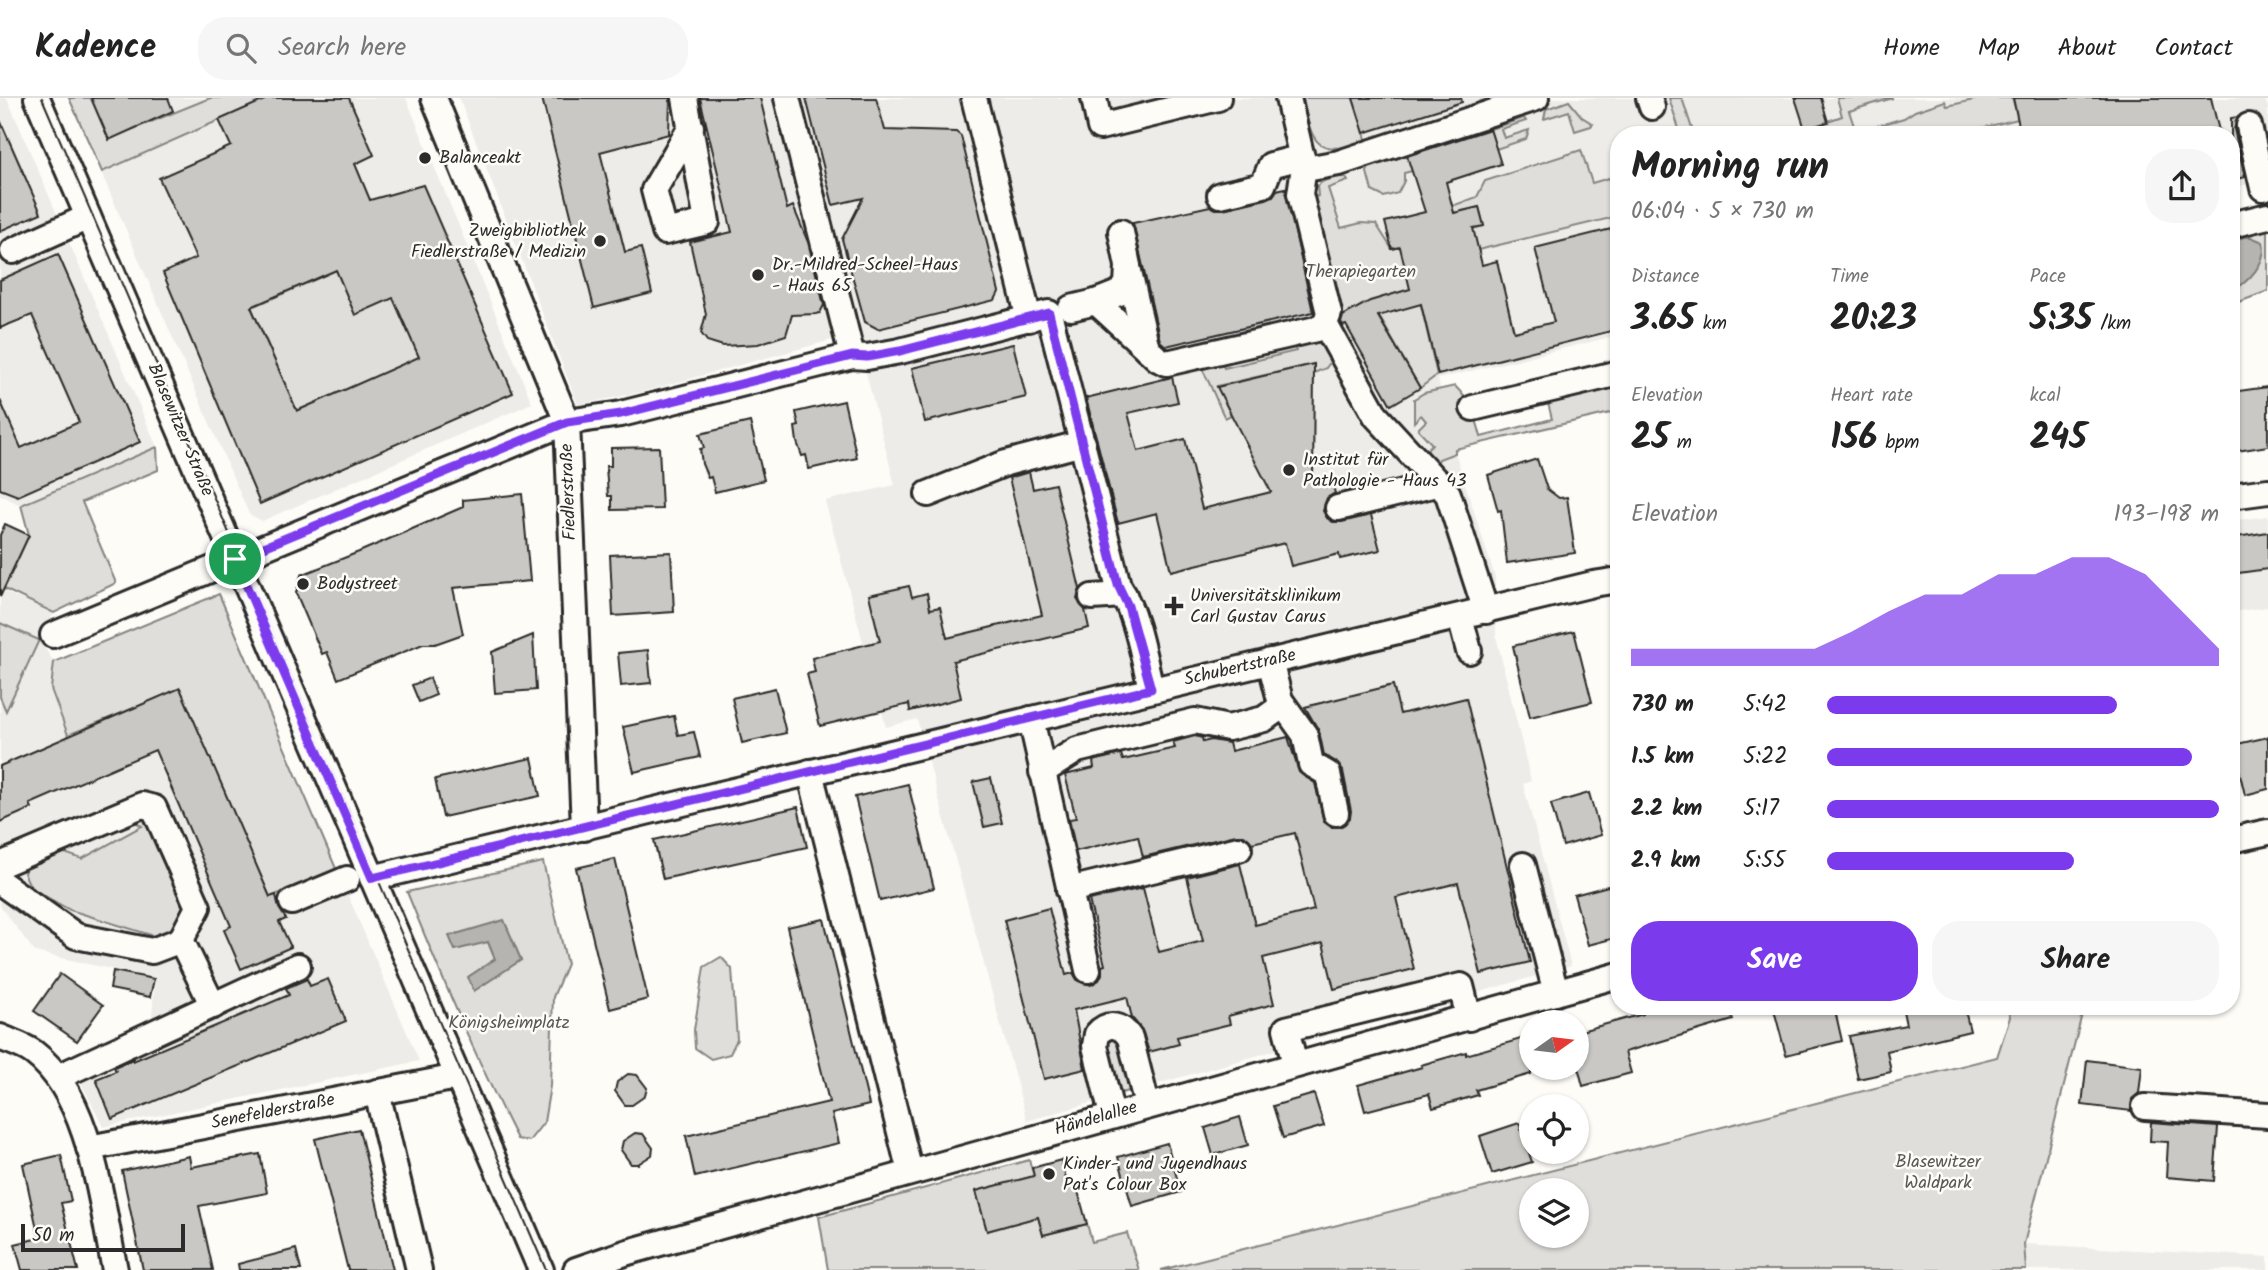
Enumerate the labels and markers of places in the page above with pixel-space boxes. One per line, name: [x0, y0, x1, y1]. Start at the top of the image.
place label: Balanceakt: [439, 144, 522, 173]
marker: Balanceakt: [417, 150, 433, 166]
place label: Zweigbibliothek Fiedlerstraße / Medizin: [411, 217, 587, 267]
marker: Zweigbibliothek Fiedlerstraße / Medizin: [592, 233, 608, 249]
place label: Dr.-Mildred-Scheel-Haus - Haus 65: [772, 251, 959, 301]
marker: Dr.-Mildred-Scheel-Haus - Haus 65: [750, 267, 766, 283]
place label: Institut für Pathologie - Haus 43: [1303, 446, 1466, 496]
marker: Institut für Pathologie - Haus 43: [1281, 462, 1297, 478]
pin: [205, 529, 265, 589]
place label: Bodystreet: [317, 570, 399, 599]
marker: Bodystreet: [295, 576, 311, 592]
place label: Universitätsklinikum Carl Gustav Carus: [1190, 582, 1341, 632]
marker: Universitätsklinikum Carl Gustav Carus: [1164, 596, 1184, 616]
place label: Kinder- und Jugendhaus Pat's Colour Box: [1063, 1150, 1248, 1200]
marker: Kinder- und Jugendhaus Pat's Colour Box: [1041, 1166, 1057, 1182]

